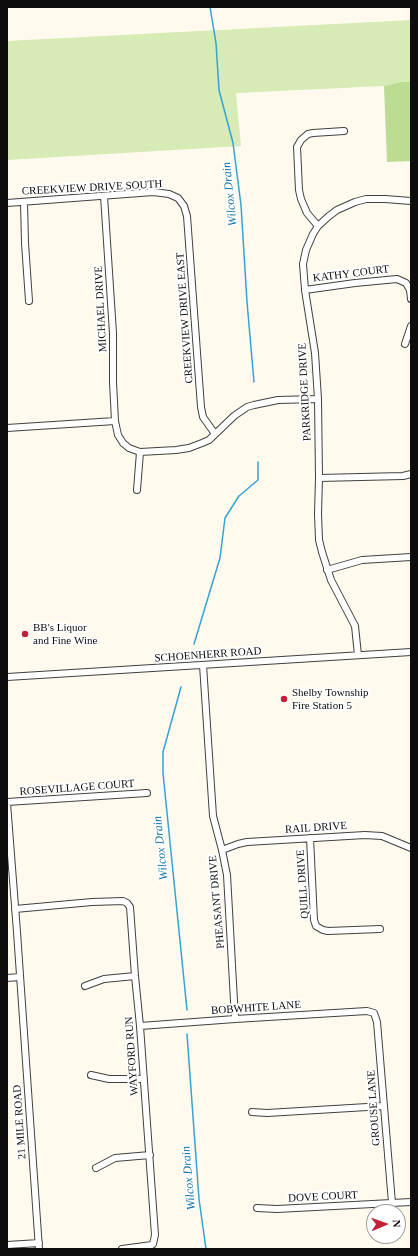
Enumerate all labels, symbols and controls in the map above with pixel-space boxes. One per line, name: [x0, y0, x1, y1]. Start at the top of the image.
water label: Wilcox Drain: [219, 161, 241, 227]
street label: CREEKVIEW DRIVE SOUTH: [21, 178, 163, 198]
street label: CREEKVIEW DRIVE EAST: [174, 252, 196, 384]
street label: KATHY COURT: [312, 263, 390, 285]
street label: MICHAEL DRIVE: [92, 265, 110, 353]
street label: PARKRIDGE DRIVE: [296, 343, 314, 441]
place label: BB's Liquor and Fine Wine: [33, 621, 97, 647]
marker: BB's Liquor and Fine Wine: [20, 629, 30, 639]
street label: SCHOENHERR ROAD: [154, 645, 262, 665]
place label: Shelby Township Fire Station 5: [292, 686, 369, 712]
marker: Shelby Township Fire Station 5: [279, 694, 289, 704]
street label: ROSEVILLAGE COURT: [19, 777, 135, 799]
water label: Wilcox Drain: [150, 815, 172, 881]
street label: RAIL DRIVE: [285, 819, 347, 837]
street label: QUILL DRIVE: [294, 849, 312, 919]
street label: PHEASANT DRIVE: [206, 855, 228, 949]
street label: BOBWHITE LANE: [211, 998, 301, 1018]
street label: WAYFORD RUN: [123, 1016, 141, 1096]
street label: GROUSE LANE: [365, 1070, 383, 1146]
street label: 21 MILE ROAD: [11, 1084, 29, 1160]
water label: Wilcox Drain: [179, 1145, 199, 1211]
street label: DOVE COURT: [288, 1189, 358, 1205]
north arrow: [366, 1204, 406, 1244]
text: N: [391, 1219, 403, 1228]

